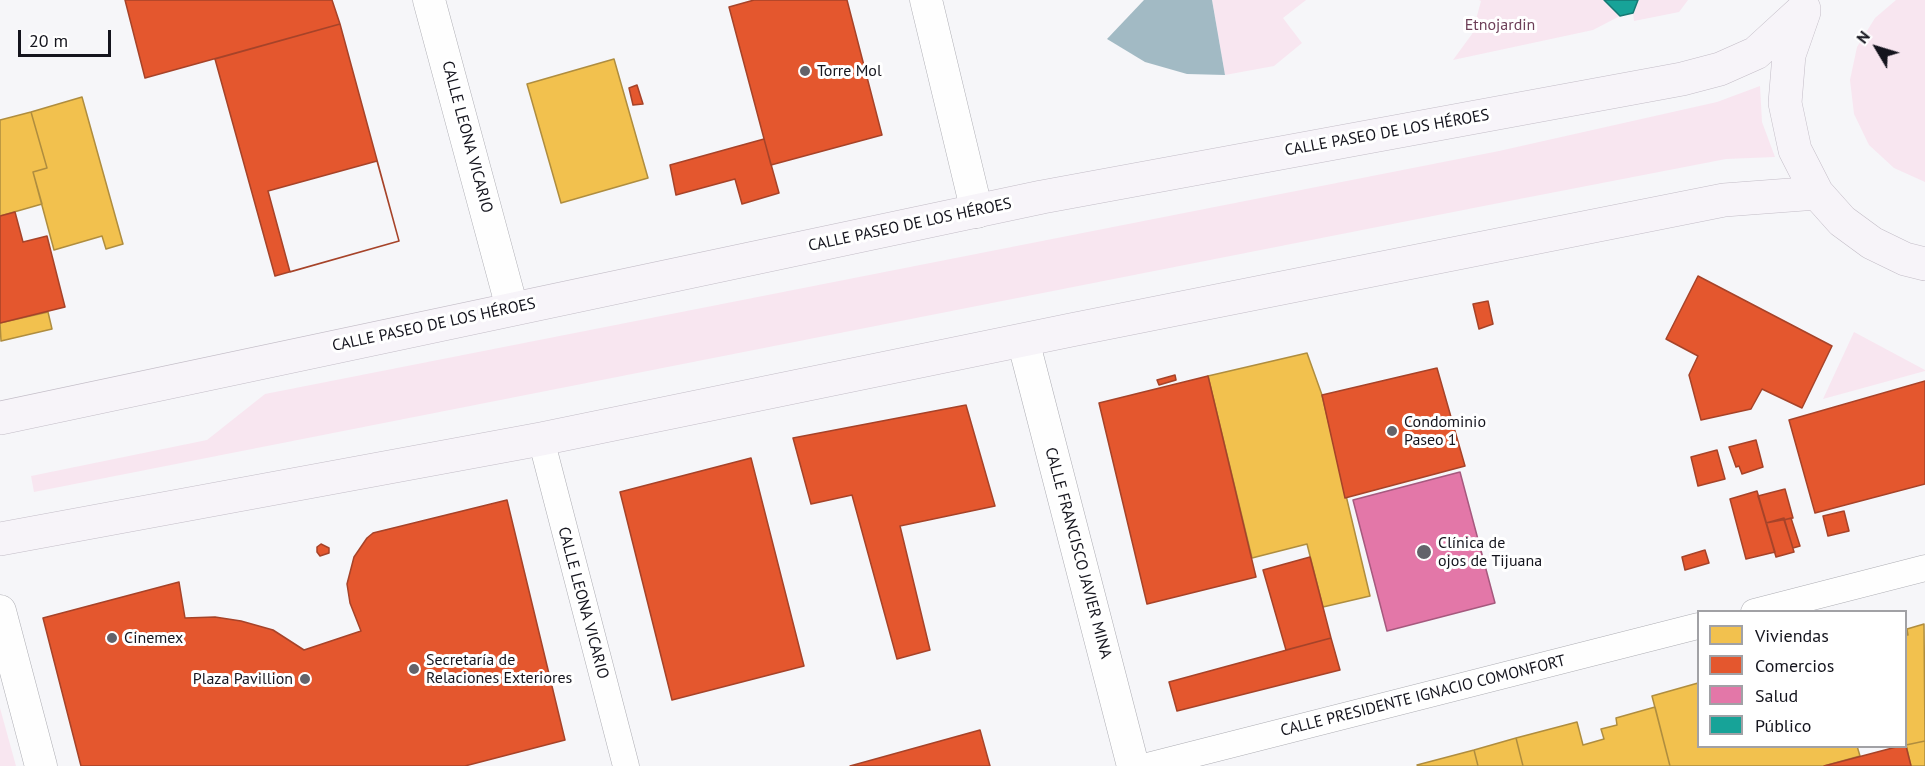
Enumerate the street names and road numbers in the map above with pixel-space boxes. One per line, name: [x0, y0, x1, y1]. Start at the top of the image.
street label: CALLE LEONA VICARIO: [437, 59, 497, 215]
street label: CALLE PASEO DE LOS HÉROES: [1283, 106, 1491, 160]
street label: CALLE PASEO DE LOS HÉROES: [807, 194, 1013, 256]
street label: CALLE PASEO DE LOS HÉROES: [331, 294, 537, 356]
street label: CALLE FRANCISCO JAVIER MINA: [1041, 445, 1115, 661]
street label: CALLE LEONA VICARIO: [553, 525, 613, 681]
street label: CALLE PRESIDENTE IGNACIO COMONFORT: [1279, 651, 1567, 741]

